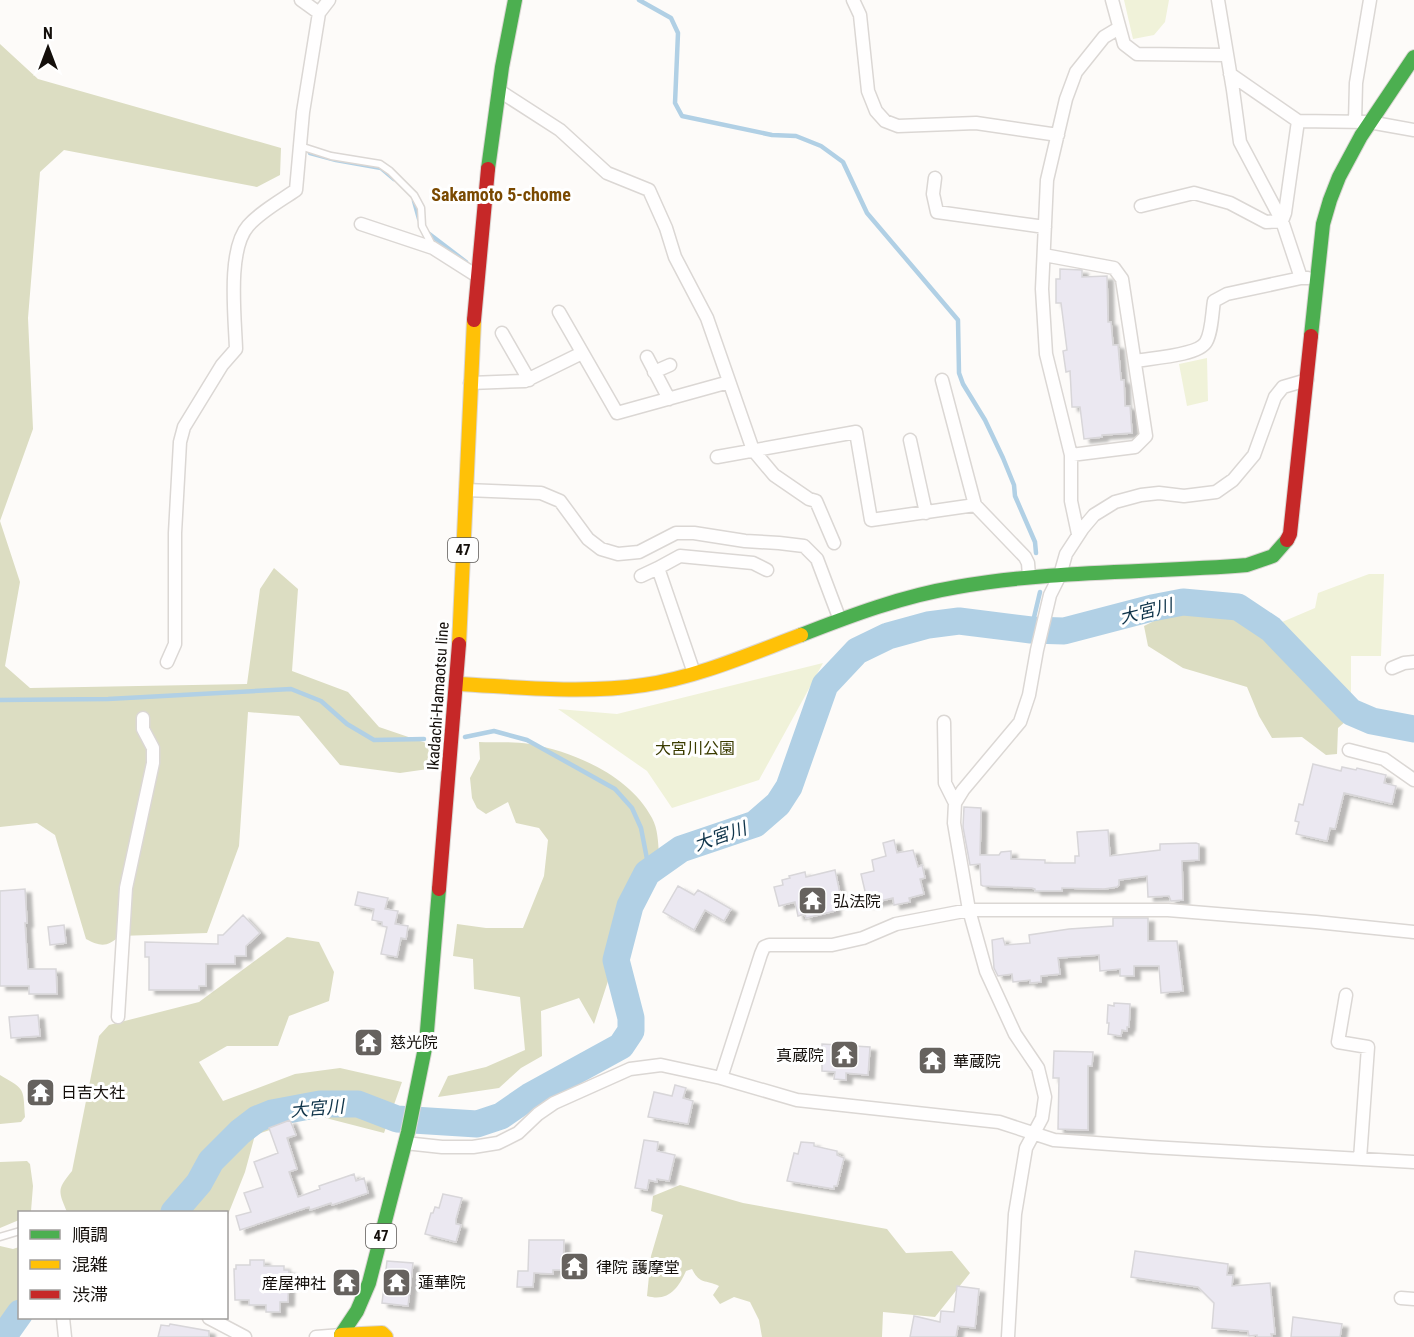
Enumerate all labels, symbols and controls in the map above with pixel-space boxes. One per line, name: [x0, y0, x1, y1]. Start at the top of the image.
north arrow: [18, 18, 78, 78]
text: N: [43, 24, 53, 43]
district label: Sakamoto 5-chome: [431, 184, 571, 205]
road number: 47: [448, 538, 478, 562]
water label: 大宮川: [1117, 594, 1177, 628]
street label: Ikadachi-Hamaotsu line: [423, 621, 453, 771]
park label: 大宮川公園: [655, 739, 735, 758]
water label: 大宮川: [691, 817, 751, 855]
temple icon: 弘法院: [796, 885, 828, 917]
place label: 弘法院: [833, 892, 881, 911]
temple icon: 慈光院: [353, 1026, 385, 1058]
place label: 慈光院: [390, 1033, 438, 1052]
temple icon: 真蔵院: [829, 1039, 861, 1071]
temple icon: 華蔵院: [916, 1045, 948, 1077]
place label: 真蔵院: [776, 1046, 824, 1065]
place label: 華蔵院: [953, 1052, 1001, 1071]
temple icon: 日吉大社: [24, 1076, 56, 1108]
place label: 日吉大社: [61, 1083, 125, 1102]
water label: 大宮川: [289, 1095, 347, 1121]
legend: [18, 1211, 228, 1319]
text: 順調: [72, 1224, 108, 1245]
road number: 47: [366, 1224, 396, 1248]
temple icon: 律院 護摩堂: [559, 1251, 591, 1283]
text: 混雑: [72, 1254, 108, 1275]
place label: 律院 護摩堂: [596, 1258, 680, 1277]
temple icon: 蓮華院: [381, 1266, 413, 1298]
temple icon: 産屋神社: [331, 1267, 363, 1299]
place label: 蓮華院: [418, 1273, 466, 1292]
place label: 産屋神社: [262, 1274, 326, 1293]
text: 渋滞: [72, 1284, 108, 1305]

